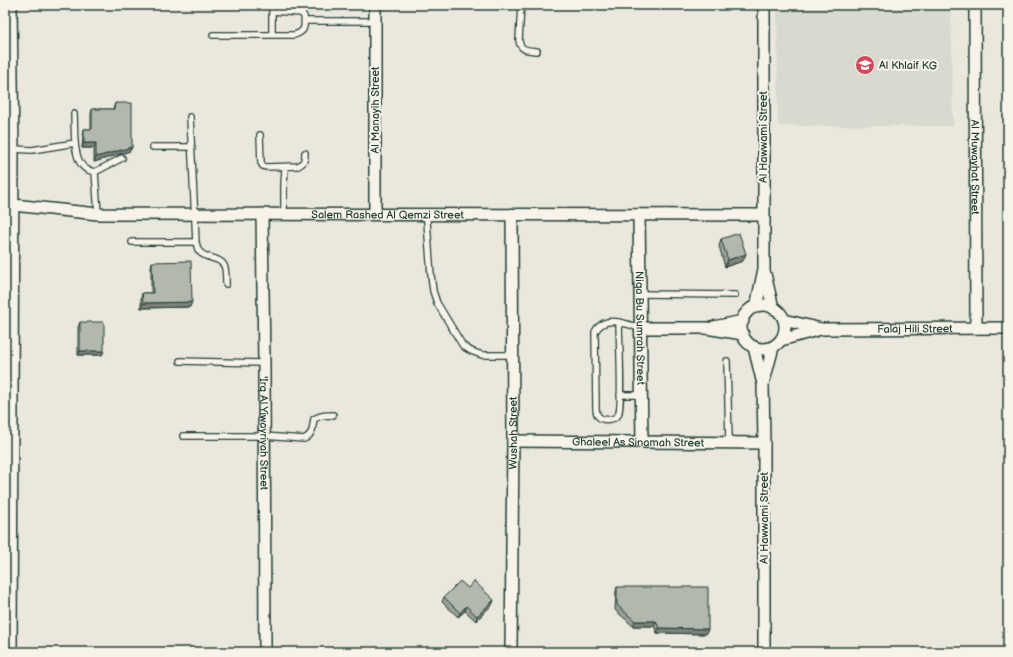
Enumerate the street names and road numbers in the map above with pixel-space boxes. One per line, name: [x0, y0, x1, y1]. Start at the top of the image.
street label: Al Manayih Street: [369, 66, 382, 153]
street label: Al Hawwami Street: [757, 90, 770, 183]
street label: Al Muwayhat Street: [969, 119, 982, 215]
street label: Salem Rashed Al Qemzi Street: [311, 208, 464, 221]
street label: Niqa Bu Sumrah Street: [633, 271, 648, 386]
street label: Falaj Hili Street: [877, 322, 953, 335]
street label: 'Irq Al Yiwayriyah Street: [258, 376, 271, 491]
street label: Wushah Street: [506, 396, 520, 469]
street label: Ghaleel As Sinamah Street: [572, 435, 705, 449]
street label: Al Hawwami Street: [758, 471, 771, 564]

